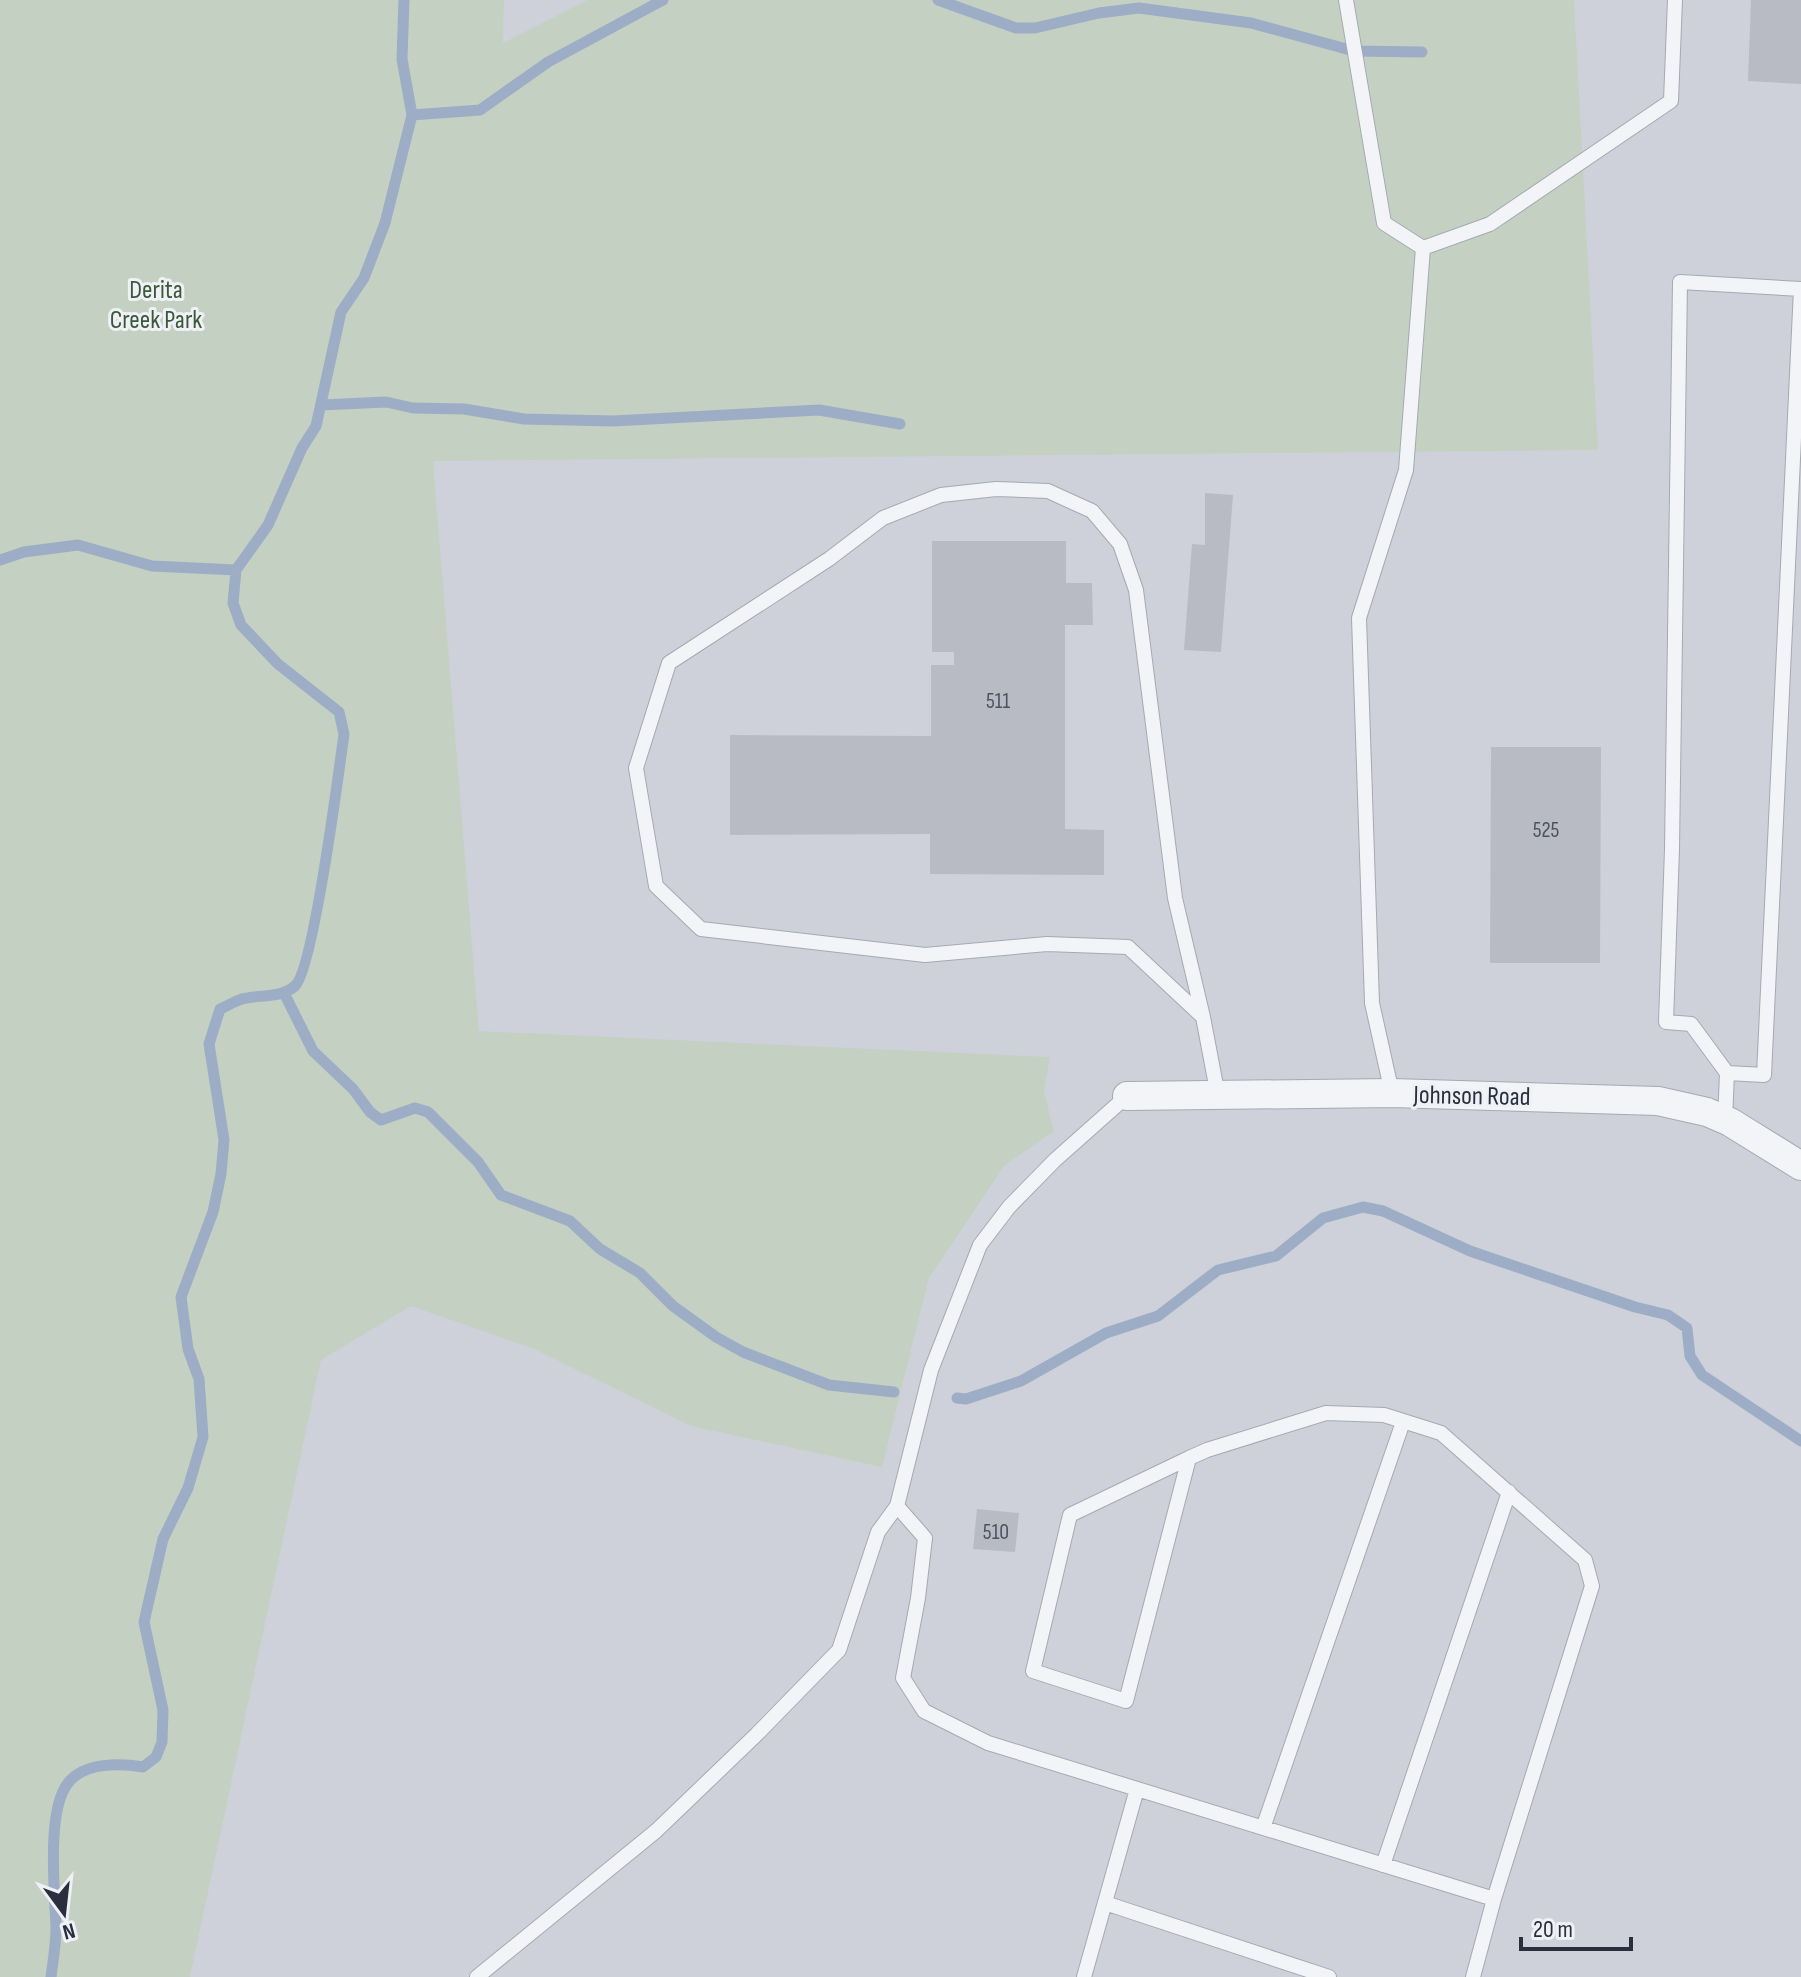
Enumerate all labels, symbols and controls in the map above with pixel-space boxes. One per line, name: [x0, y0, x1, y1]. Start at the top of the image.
park label: Derita Creek Park: [110, 275, 202, 336]
house number: 511: [986, 688, 1010, 715]
house number: 525: [1533, 817, 1560, 844]
street label: Johnson Road: [1412, 1080, 1531, 1113]
house number: 510: [983, 1519, 1009, 1546]
north arrow: [24, 1873, 104, 1953]
scale bar: [1521, 1901, 1631, 1951]
text: 20 m: [1533, 1915, 1573, 1944]
text: N: [60, 1916, 78, 1945]

